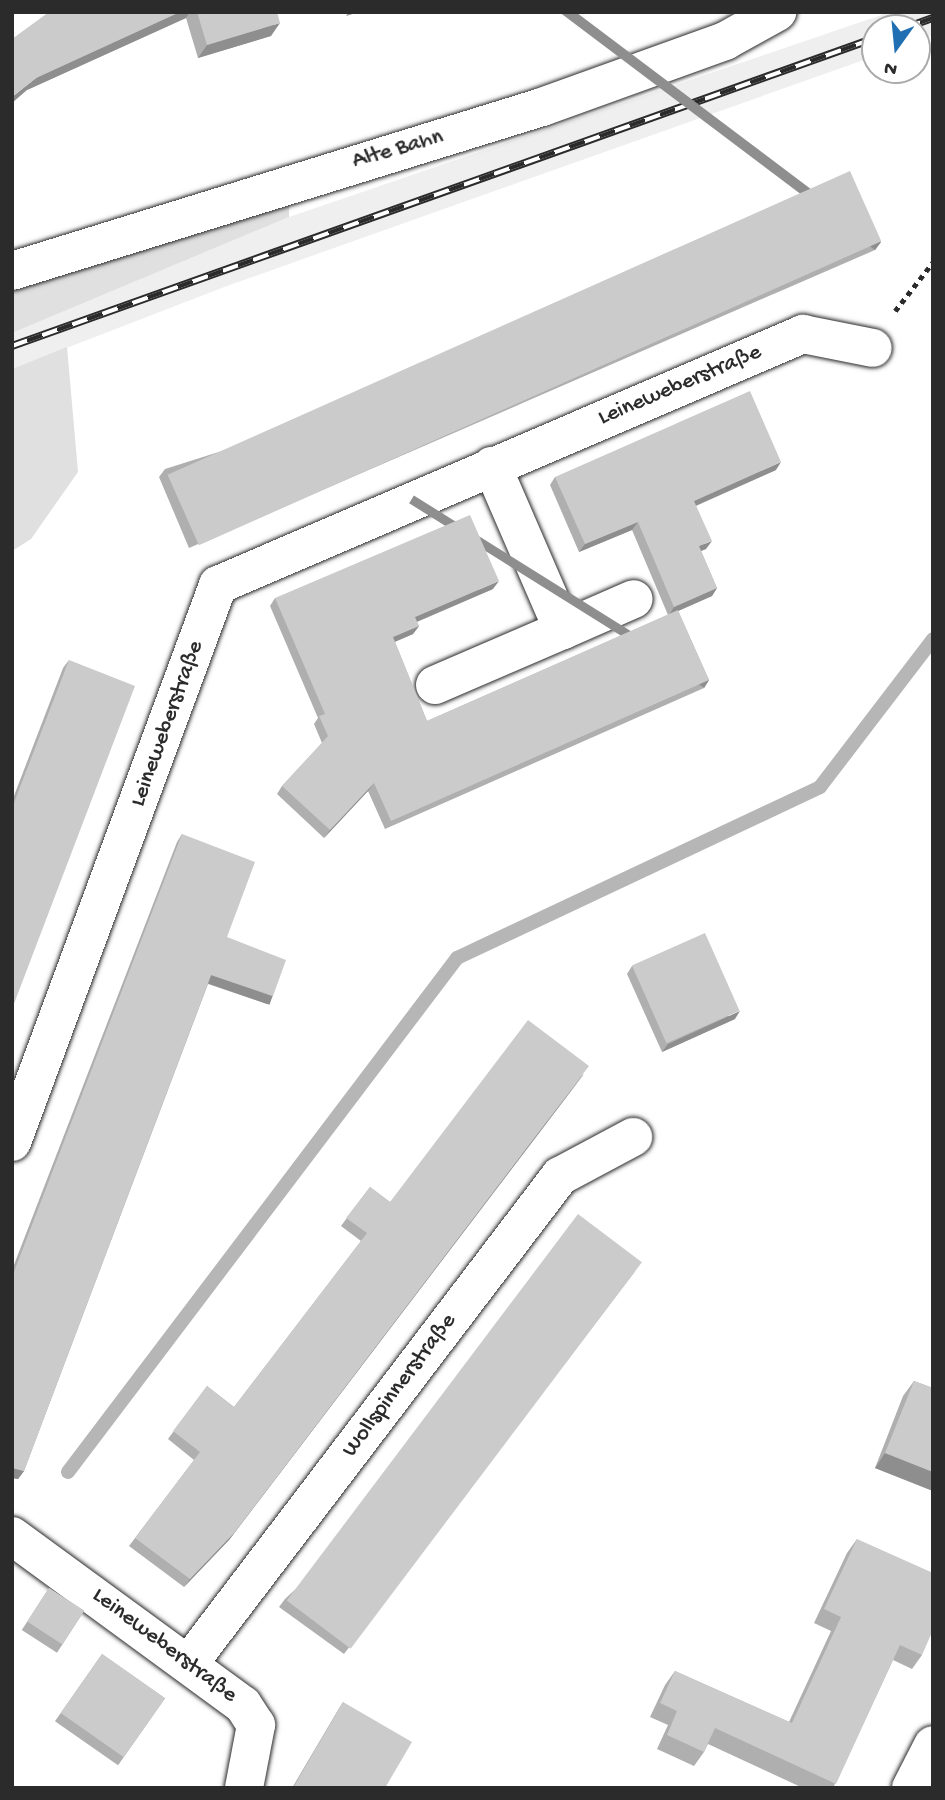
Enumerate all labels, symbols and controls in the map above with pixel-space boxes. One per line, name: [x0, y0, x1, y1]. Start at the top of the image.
north arrow: [861, 14, 931, 84]
text: N: [882, 55, 900, 81]
street label: Alte Bahn: [349, 124, 447, 176]
street label: Leineweberstraße: [594, 339, 766, 433]
street label: Leineweberstraße: [125, 637, 211, 811]
street label: Wollspinnerstraße: [337, 1309, 463, 1463]
street label: Leineweberstraße: [86, 1582, 242, 1710]

